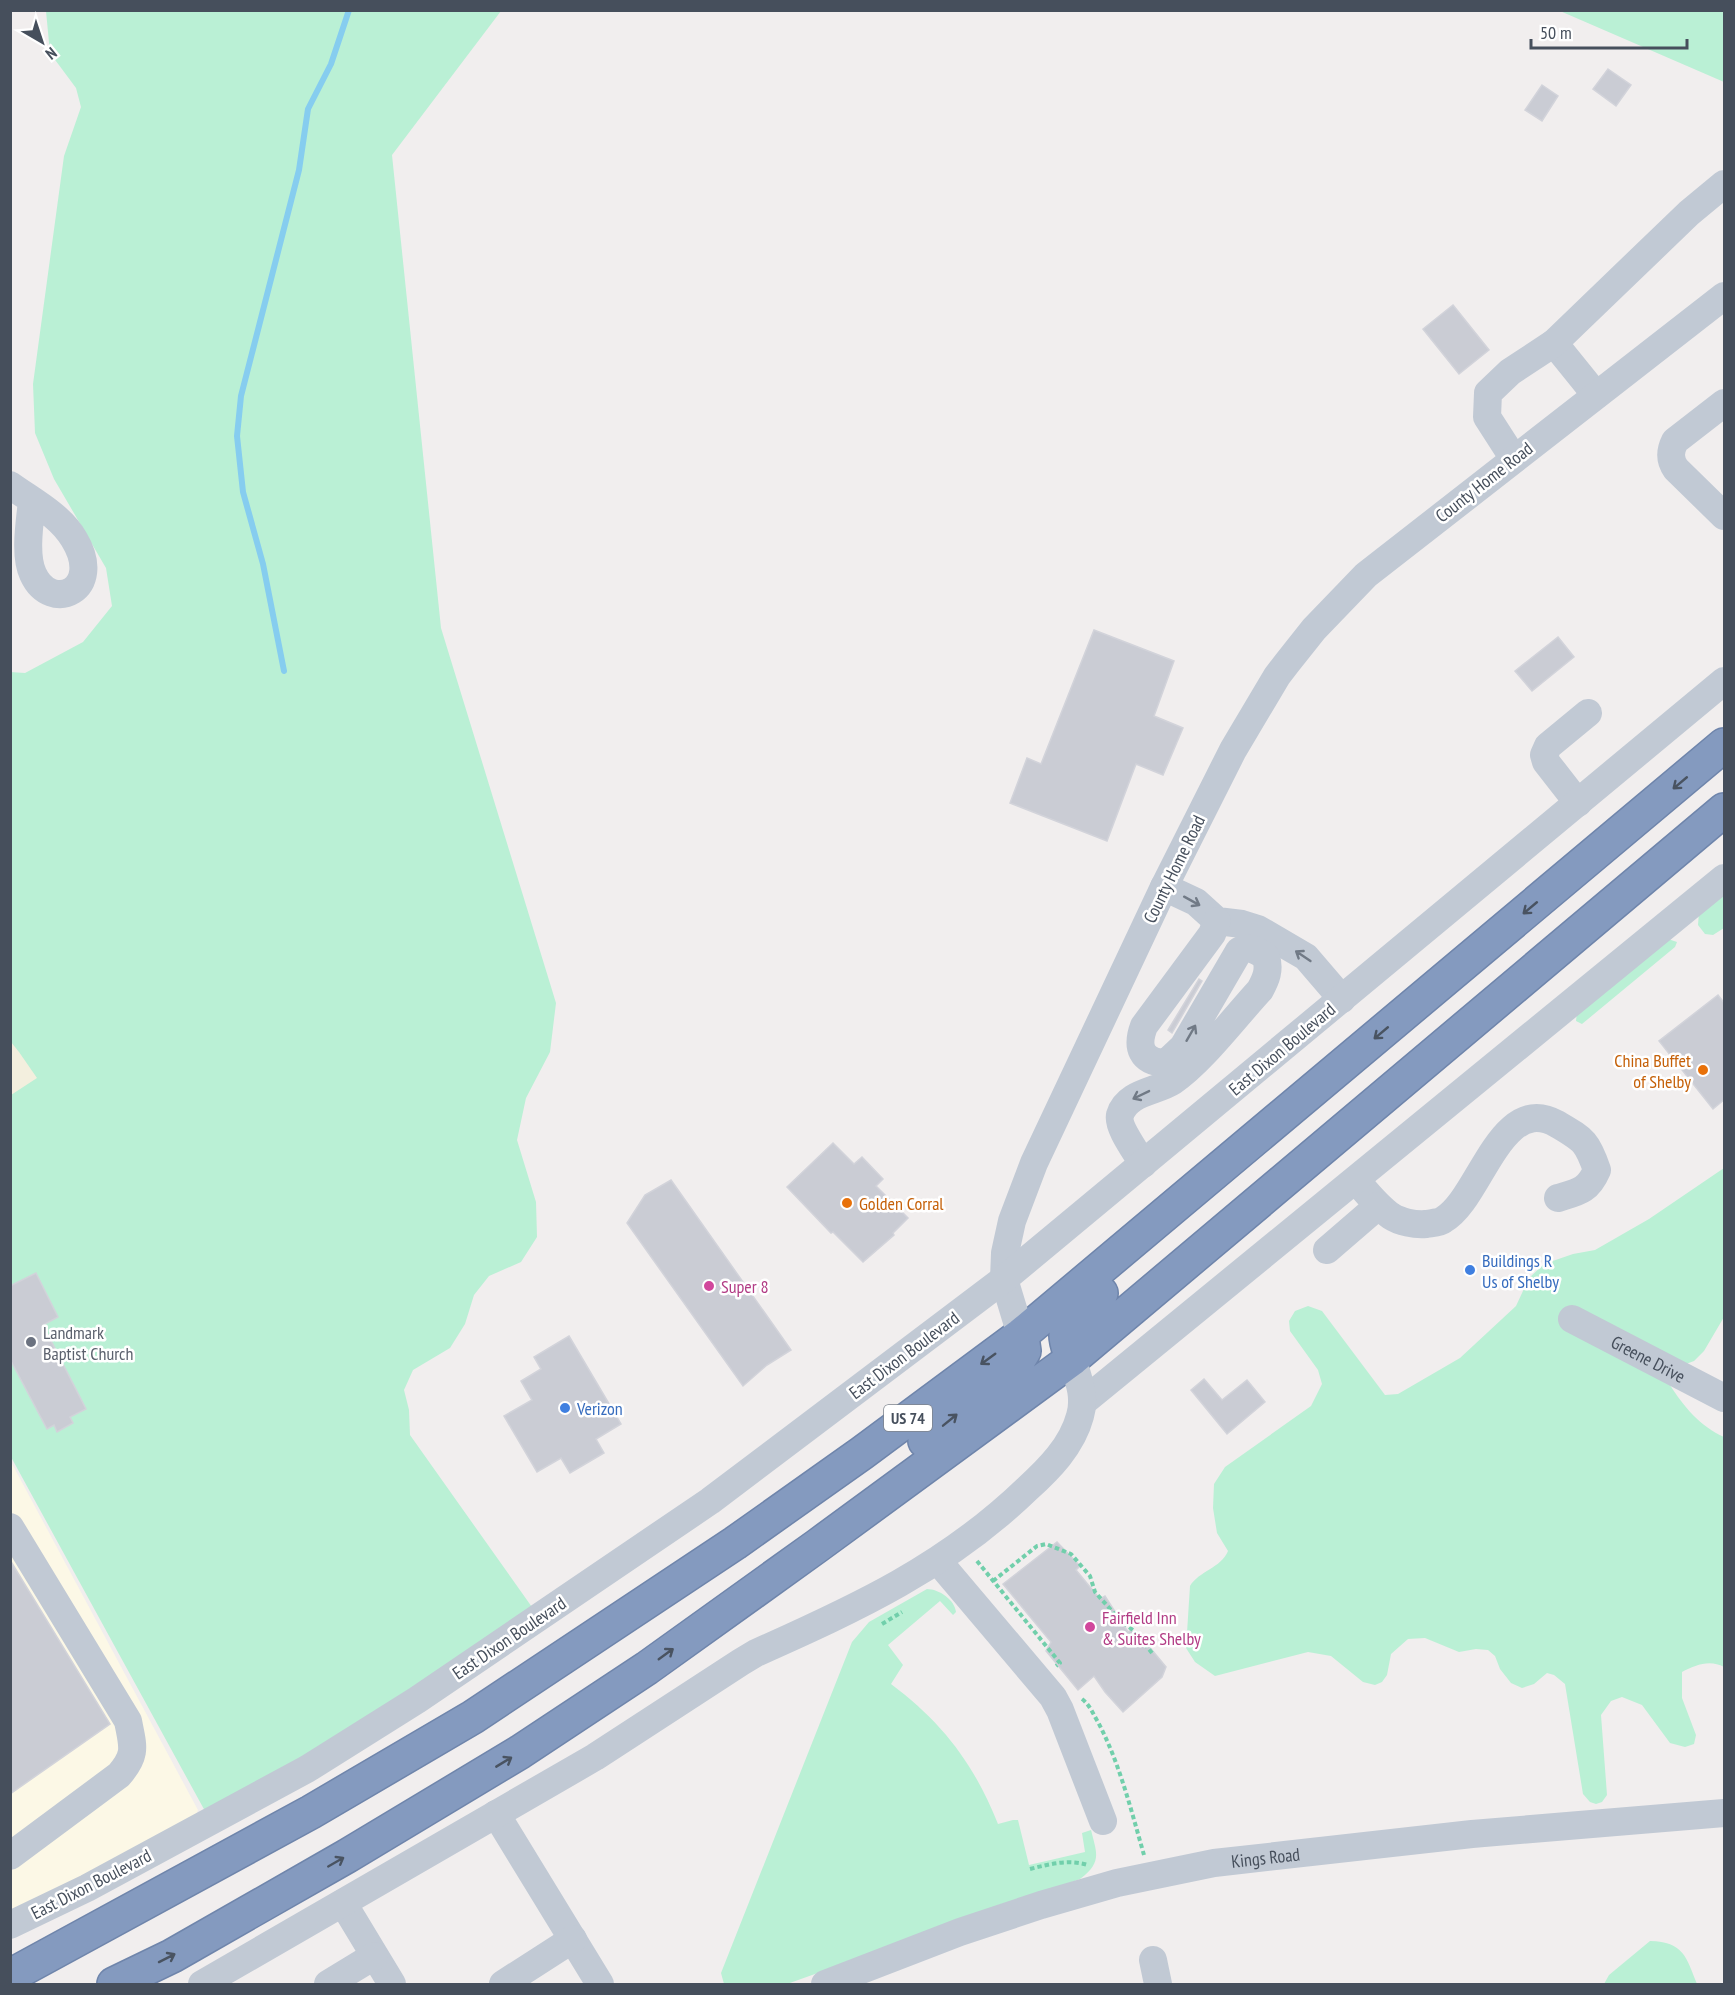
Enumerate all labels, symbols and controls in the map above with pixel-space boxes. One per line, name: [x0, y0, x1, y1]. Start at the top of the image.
north arrow: [12, 12, 72, 72]
scale bar: [1531, 12, 1687, 50]
text: 50 m: [1540, 21, 1572, 44]
text: N: [42, 43, 61, 64]
street label: County Home Road: [1431, 437, 1537, 527]
one-way arrow: [1673, 776, 1688, 790]
street label: County Home Road: [1138, 811, 1210, 927]
one-way arrow: [1183, 895, 1200, 907]
one-way arrow: [1523, 901, 1538, 915]
one-way arrow: [1295, 950, 1312, 962]
street label: East Dixon Boulevard: [1224, 998, 1340, 1100]
one-way arrow: [1186, 1025, 1197, 1043]
one-way arrow: [1374, 1026, 1389, 1040]
place label: China Buffet of Shelby: [1614, 1049, 1691, 1093]
marker: China Buffet of Shelby: [1696, 1063, 1710, 1077]
one-way arrow: [1133, 1089, 1151, 1101]
place label: Golden Corral: [859, 1192, 944, 1215]
marker: Golden Corral: [840, 1196, 854, 1210]
place label: Buildings R Us of Shelby: [1482, 1249, 1559, 1293]
marker: Buildings R Us of Shelby: [1463, 1263, 1477, 1277]
place label: Super 8: [721, 1275, 769, 1298]
marker: Super 8: [702, 1279, 716, 1293]
street label: East Dixon Boulevard: [844, 1306, 964, 1404]
place label: Landmark Baptist Church: [43, 1321, 133, 1365]
street label: Greene Drive: [1607, 1330, 1689, 1387]
marker: Landmark Baptist Church: [24, 1335, 38, 1349]
one-way arrow: [981, 1353, 997, 1365]
place label: Verizon: [576, 1397, 623, 1420]
marker: Verizon: [558, 1401, 572, 1415]
road number: US 74: [884, 1405, 932, 1431]
one-way arrow: [942, 1414, 958, 1427]
street label: East Dixon Boulevard: [448, 1592, 570, 1684]
place label: Fairfield Inn & Suites Shelby: [1102, 1606, 1201, 1650]
marker: Fairfield Inn & Suites Shelby: [1083, 1620, 1097, 1634]
one-way arrow: [657, 1648, 674, 1660]
one-way arrow: [495, 1756, 512, 1768]
street label: Kings Road: [1230, 1842, 1301, 1873]
street label: East Dixon Boulevard: [27, 1844, 155, 1924]
one-way arrow: [327, 1856, 344, 1868]
one-way arrow: [157, 1952, 175, 1963]

